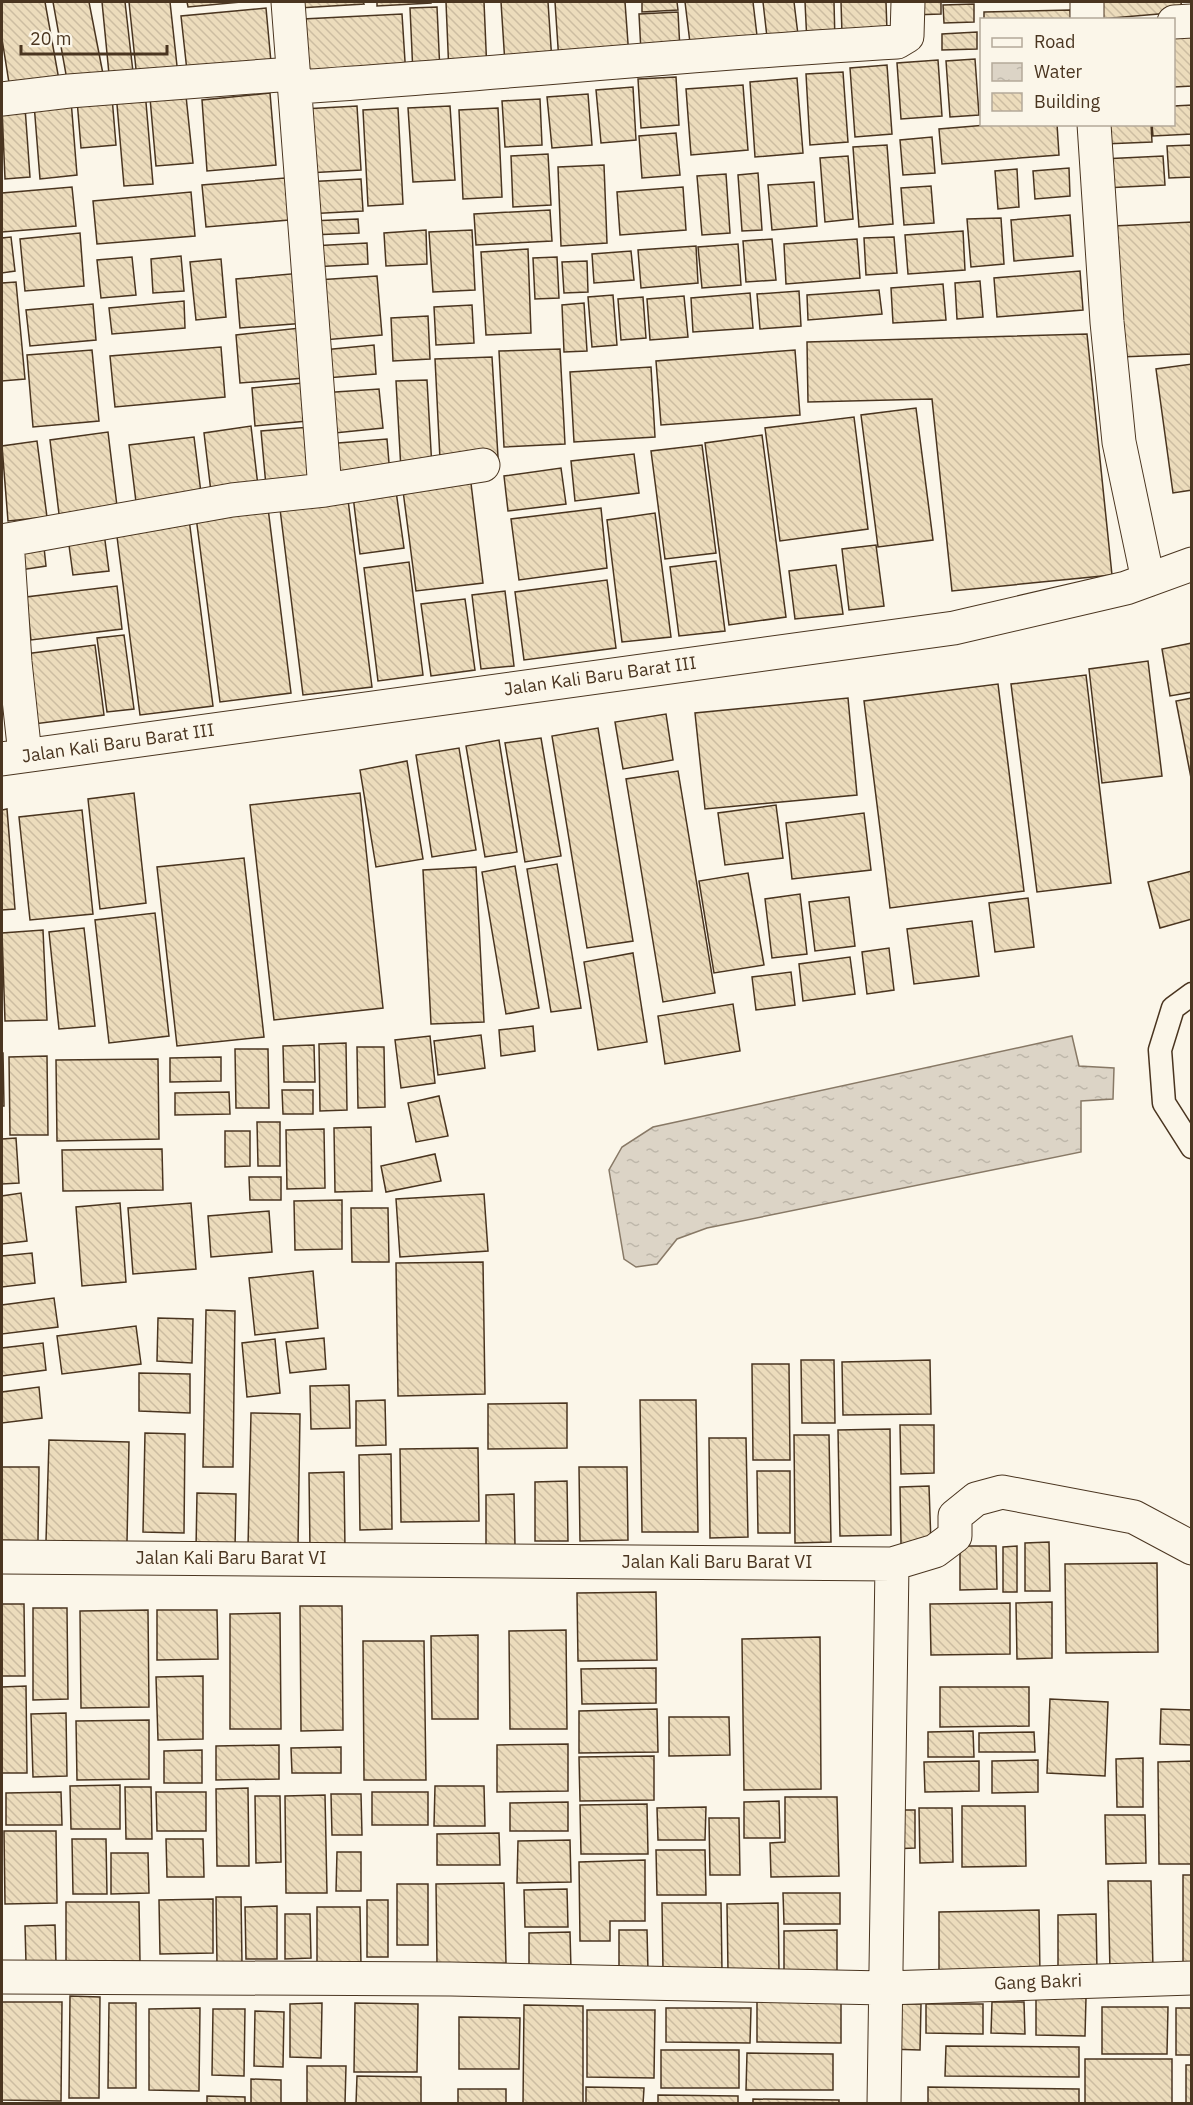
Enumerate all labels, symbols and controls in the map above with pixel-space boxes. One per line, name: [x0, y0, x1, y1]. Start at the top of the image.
scale bar: [21, 18, 166, 56]
legend: [980, 18, 1175, 126]
text: 20 m: [30, 27, 72, 50]
text: Road: [1034, 30, 1075, 53]
text: Water: [1034, 60, 1083, 83]
text: Building: [1034, 90, 1101, 113]
street label: Jalan Kali Baru Barat III: [502, 651, 698, 700]
street label: Jalan Kali Baru Barat III: [20, 718, 216, 767]
street label: Jalan Kali Baru Barat VI: [136, 1546, 326, 1569]
street label: Jalan Kali Baru Barat VI: [622, 1550, 812, 1573]
street label: Gang Bakri: [994, 1968, 1082, 1995]

